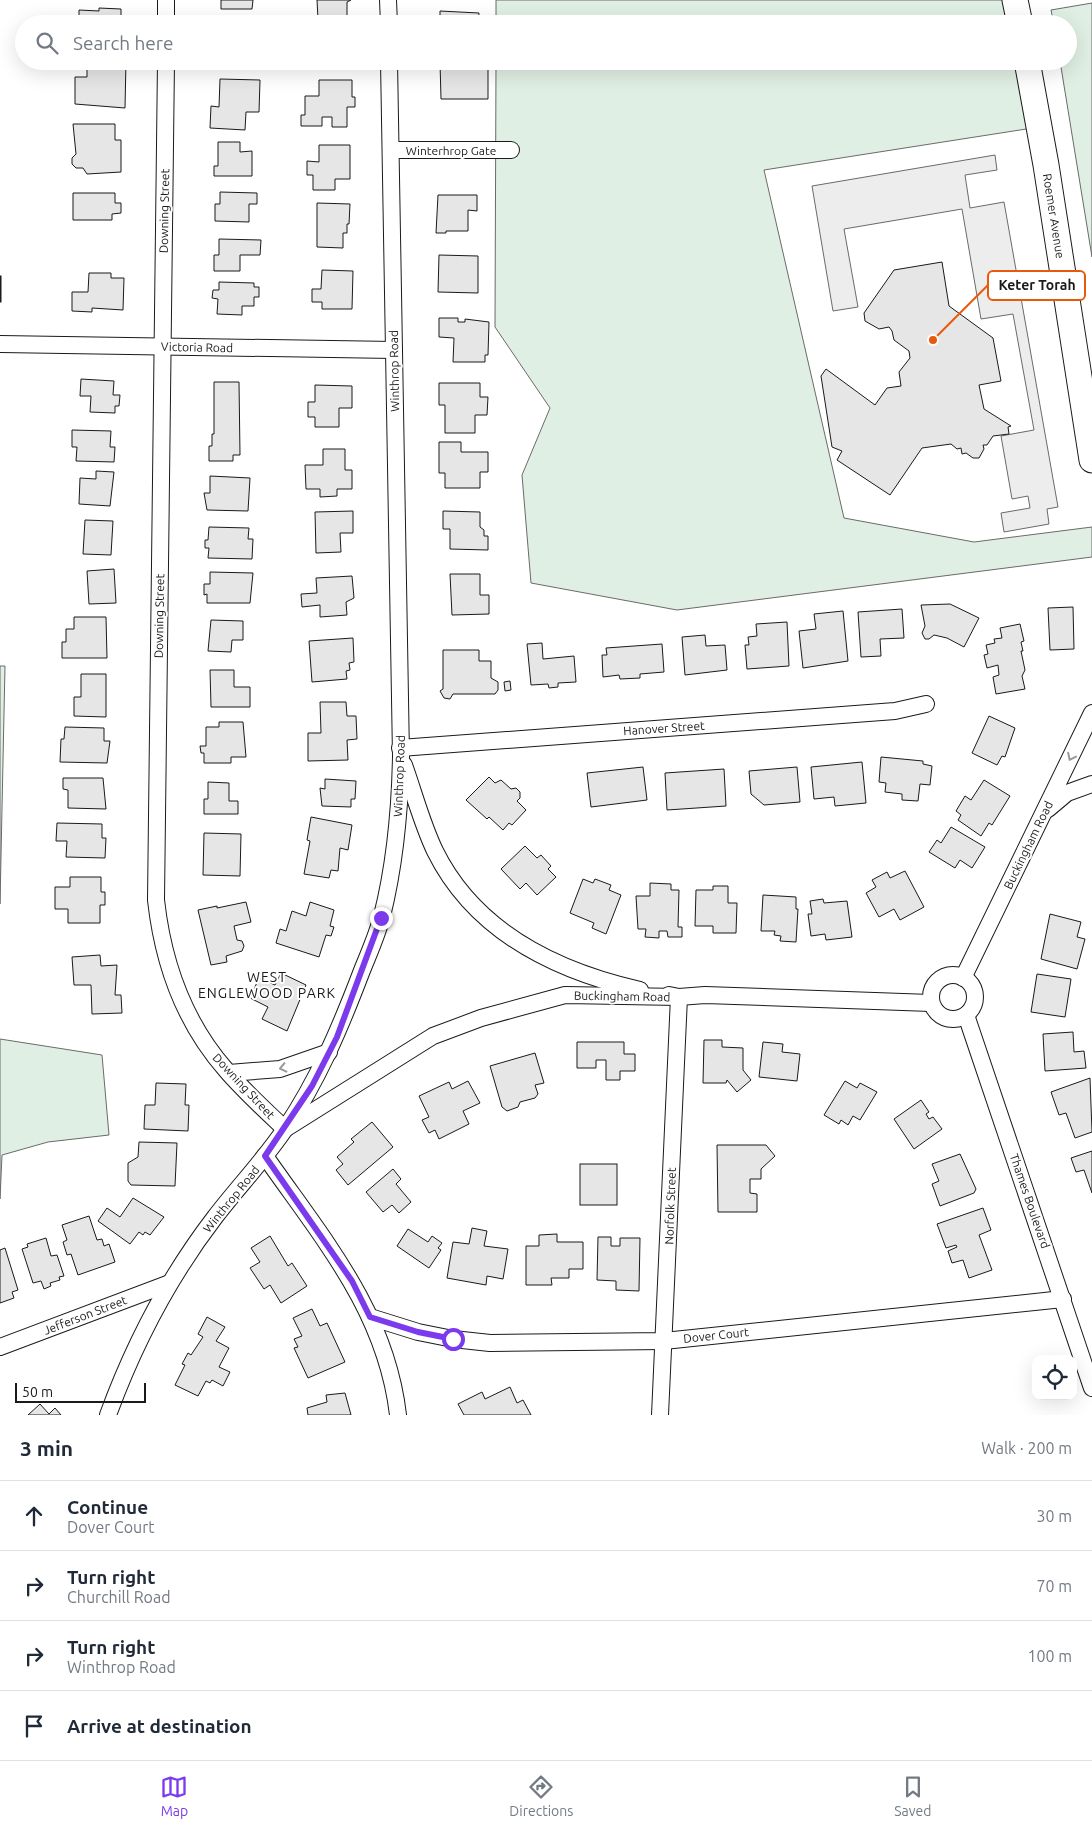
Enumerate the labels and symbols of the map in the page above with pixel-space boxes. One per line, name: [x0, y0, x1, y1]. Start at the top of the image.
street label: Winterhrop Gate: [406, 144, 496, 157]
street label: Downing Street: [157, 168, 171, 253]
street label: Roemer Avenue: [1041, 173, 1067, 259]
callout: Keter Torah: [988, 271, 1085, 300]
text: Keter Torah: [998, 277, 1076, 293]
street label: Winthrop Road: [387, 330, 401, 412]
street label: Victoria Road: [161, 340, 233, 354]
street label: Downing Street: [152, 573, 166, 658]
street label: Hanover Street: [623, 719, 705, 737]
street label: Winthrop Road: [391, 735, 407, 817]
one-way arrow: [1067, 751, 1077, 760]
street label: Buckingham Road: [1001, 799, 1055, 891]
route end: [370, 907, 393, 930]
district label: WEST ENGLEWOOD PARK: [198, 969, 336, 1001]
street label: Buckingham Road: [574, 989, 670, 1003]
street label: Downing Street: [210, 1051, 278, 1122]
one-way arrow: [278, 1062, 287, 1073]
street label: Thames Boulevard: [1008, 1152, 1052, 1250]
street label: Winthrop Road: [200, 1163, 262, 1235]
street label: Norfolk Street: [662, 1167, 678, 1245]
street label: Jefferson Street: [42, 1293, 129, 1337]
street label: Dover Court: [683, 1325, 750, 1345]
route start: [442, 1328, 465, 1351]
scale bar: [15, 1380, 146, 1403]

